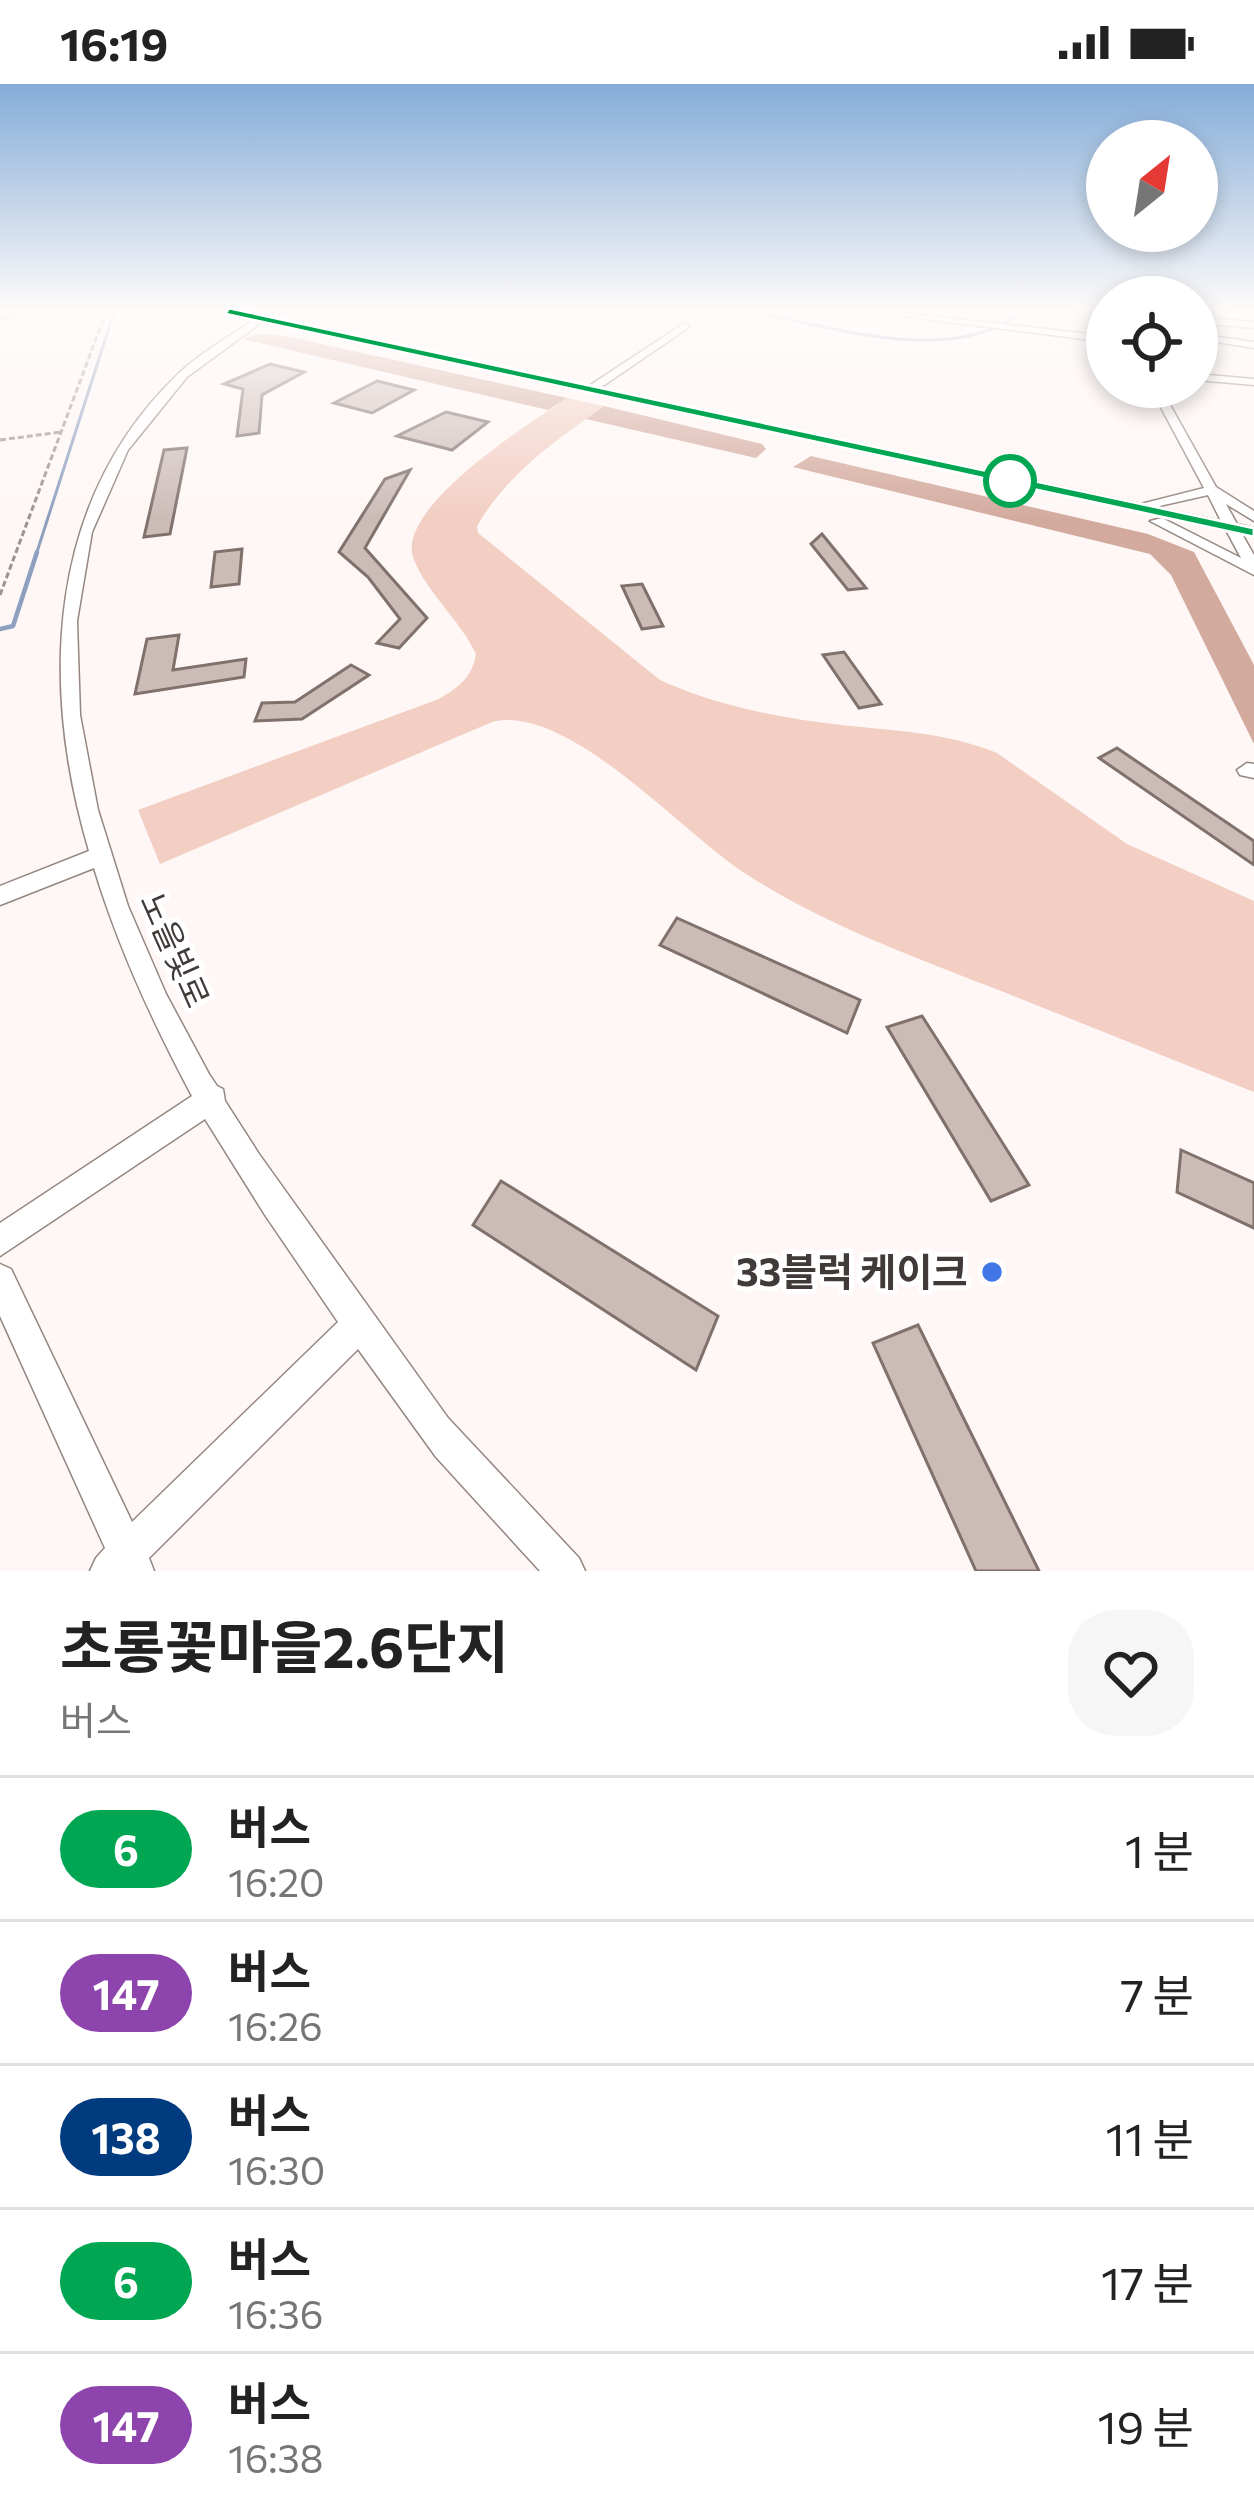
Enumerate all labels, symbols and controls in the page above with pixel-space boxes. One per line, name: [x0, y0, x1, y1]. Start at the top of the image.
text: 16:19: [60, 15, 168, 70]
north arrow: [1086, 120, 1218, 252]
map controls: [1086, 120, 1218, 408]
button: locate: [1086, 276, 1218, 408]
unlabelled marker: [985, 456, 1035, 506]
street label: 노을빛로: [133, 886, 220, 1013]
place label: 33블럭 케이크: [736, 1246, 968, 1294]
marker: 33블럭 케이크: [979, 1259, 1005, 1285]
text: 초롱꽃마을2.6단지: [60, 1610, 509, 1680]
button: heart: [1068, 1610, 1194, 1736]
text: 버스: [60, 1695, 132, 1743]
text: 버스: [228, 1798, 311, 1853]
text: 1 분: [1125, 1822, 1194, 1877]
text: 6: [113, 1823, 139, 1875]
text: 16:20: [228, 1857, 325, 1905]
text: 버스: [228, 1942, 311, 1997]
text: 7 분: [1120, 1966, 1194, 2021]
text: 147: [92, 1967, 160, 2019]
text: 16:26: [228, 2001, 323, 2049]
text: 버스: [228, 2086, 311, 2141]
text: 11 분: [1106, 2110, 1194, 2165]
text: 138: [91, 2111, 161, 2163]
text: 16:30: [228, 2145, 325, 2193]
text: 버스: [228, 2230, 311, 2285]
text: 17 분: [1101, 2254, 1194, 2309]
text: 6: [113, 2255, 139, 2307]
text: 16:36: [228, 2289, 323, 2337]
text: 버스: [228, 2374, 311, 2429]
text: 19 분: [1097, 2398, 1194, 2453]
text: 147: [92, 2399, 160, 2451]
text: 16:38: [228, 2433, 323, 2481]

